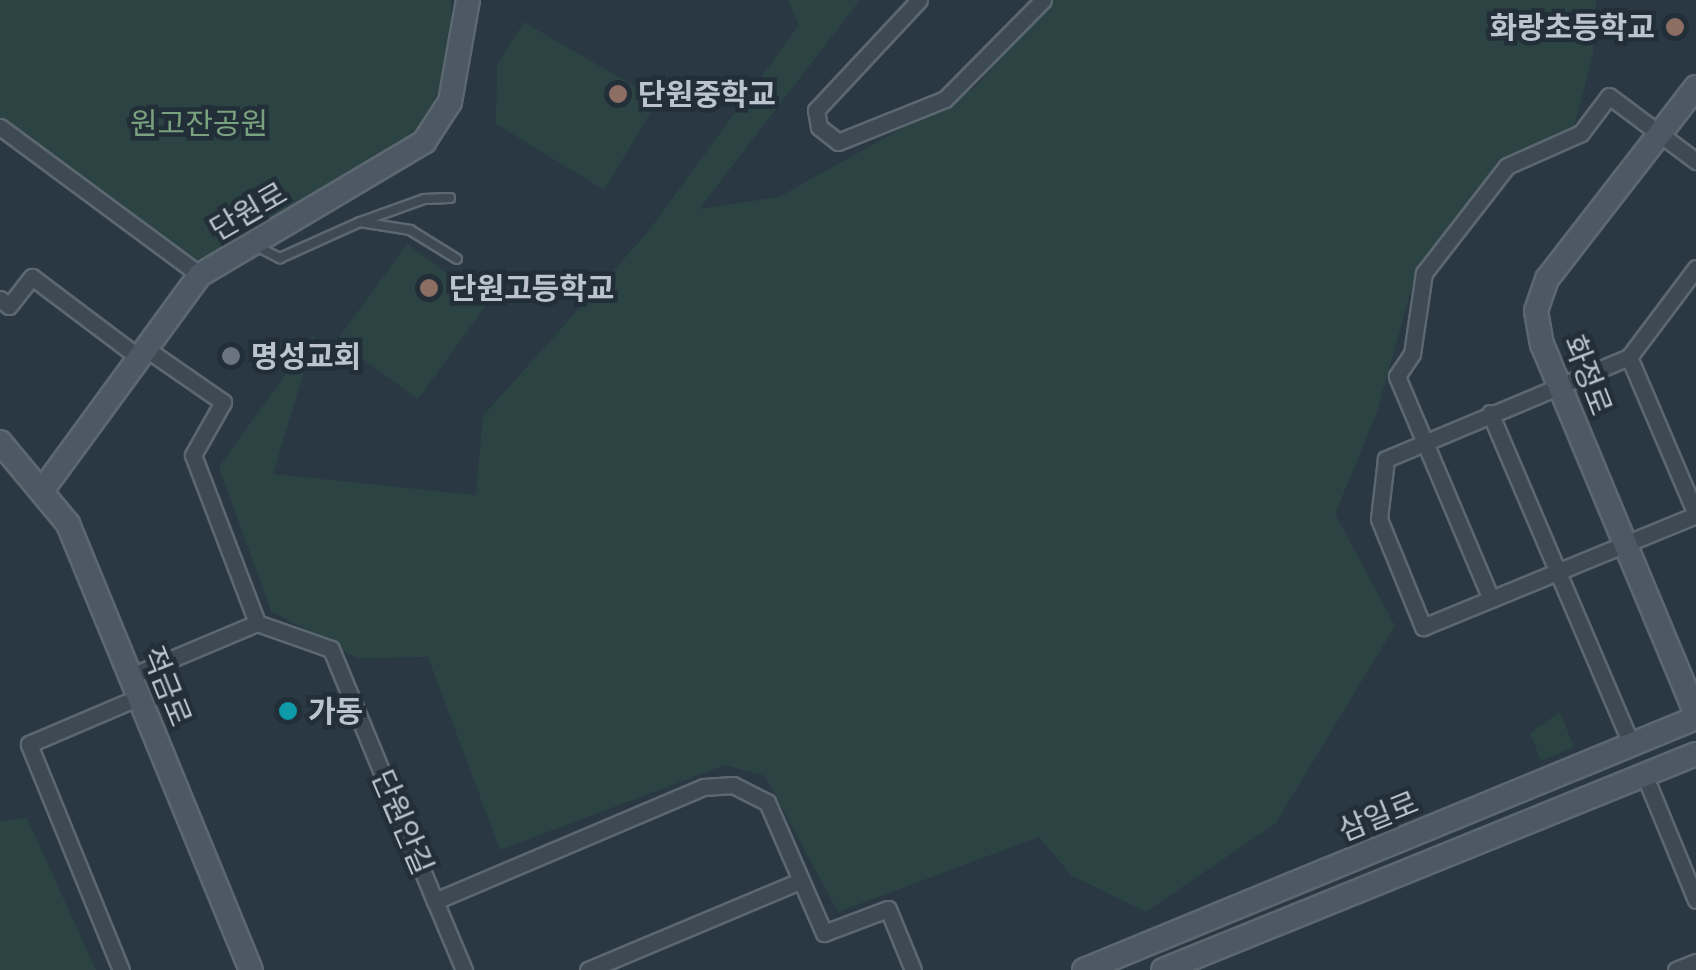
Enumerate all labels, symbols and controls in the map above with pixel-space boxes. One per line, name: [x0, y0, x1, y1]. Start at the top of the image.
place label: 화랑초등학교: [1489, 9, 1655, 45]
marker: 화랑초등학교: [1664, 16, 1686, 38]
place label: 단원중학교: [638, 76, 776, 112]
marker: 단원중학교: [607, 83, 629, 105]
park label: 원고잔공원: [130, 105, 268, 141]
street label: 단원로: [203, 175, 293, 247]
place label: 단원고등학교: [449, 270, 615, 306]
marker: 단원고등학교: [418, 277, 440, 299]
street label: 화정로: [1556, 330, 1620, 420]
place label: 명성교회: [251, 338, 361, 374]
marker: 명성교회: [220, 345, 242, 367]
street label: 적금로: [135, 641, 199, 731]
place label: 가동: [308, 693, 363, 729]
marker: 가동: [277, 700, 299, 722]
street label: 단원안길: [365, 764, 441, 880]
street label: 삼일로: [1333, 784, 1423, 848]

